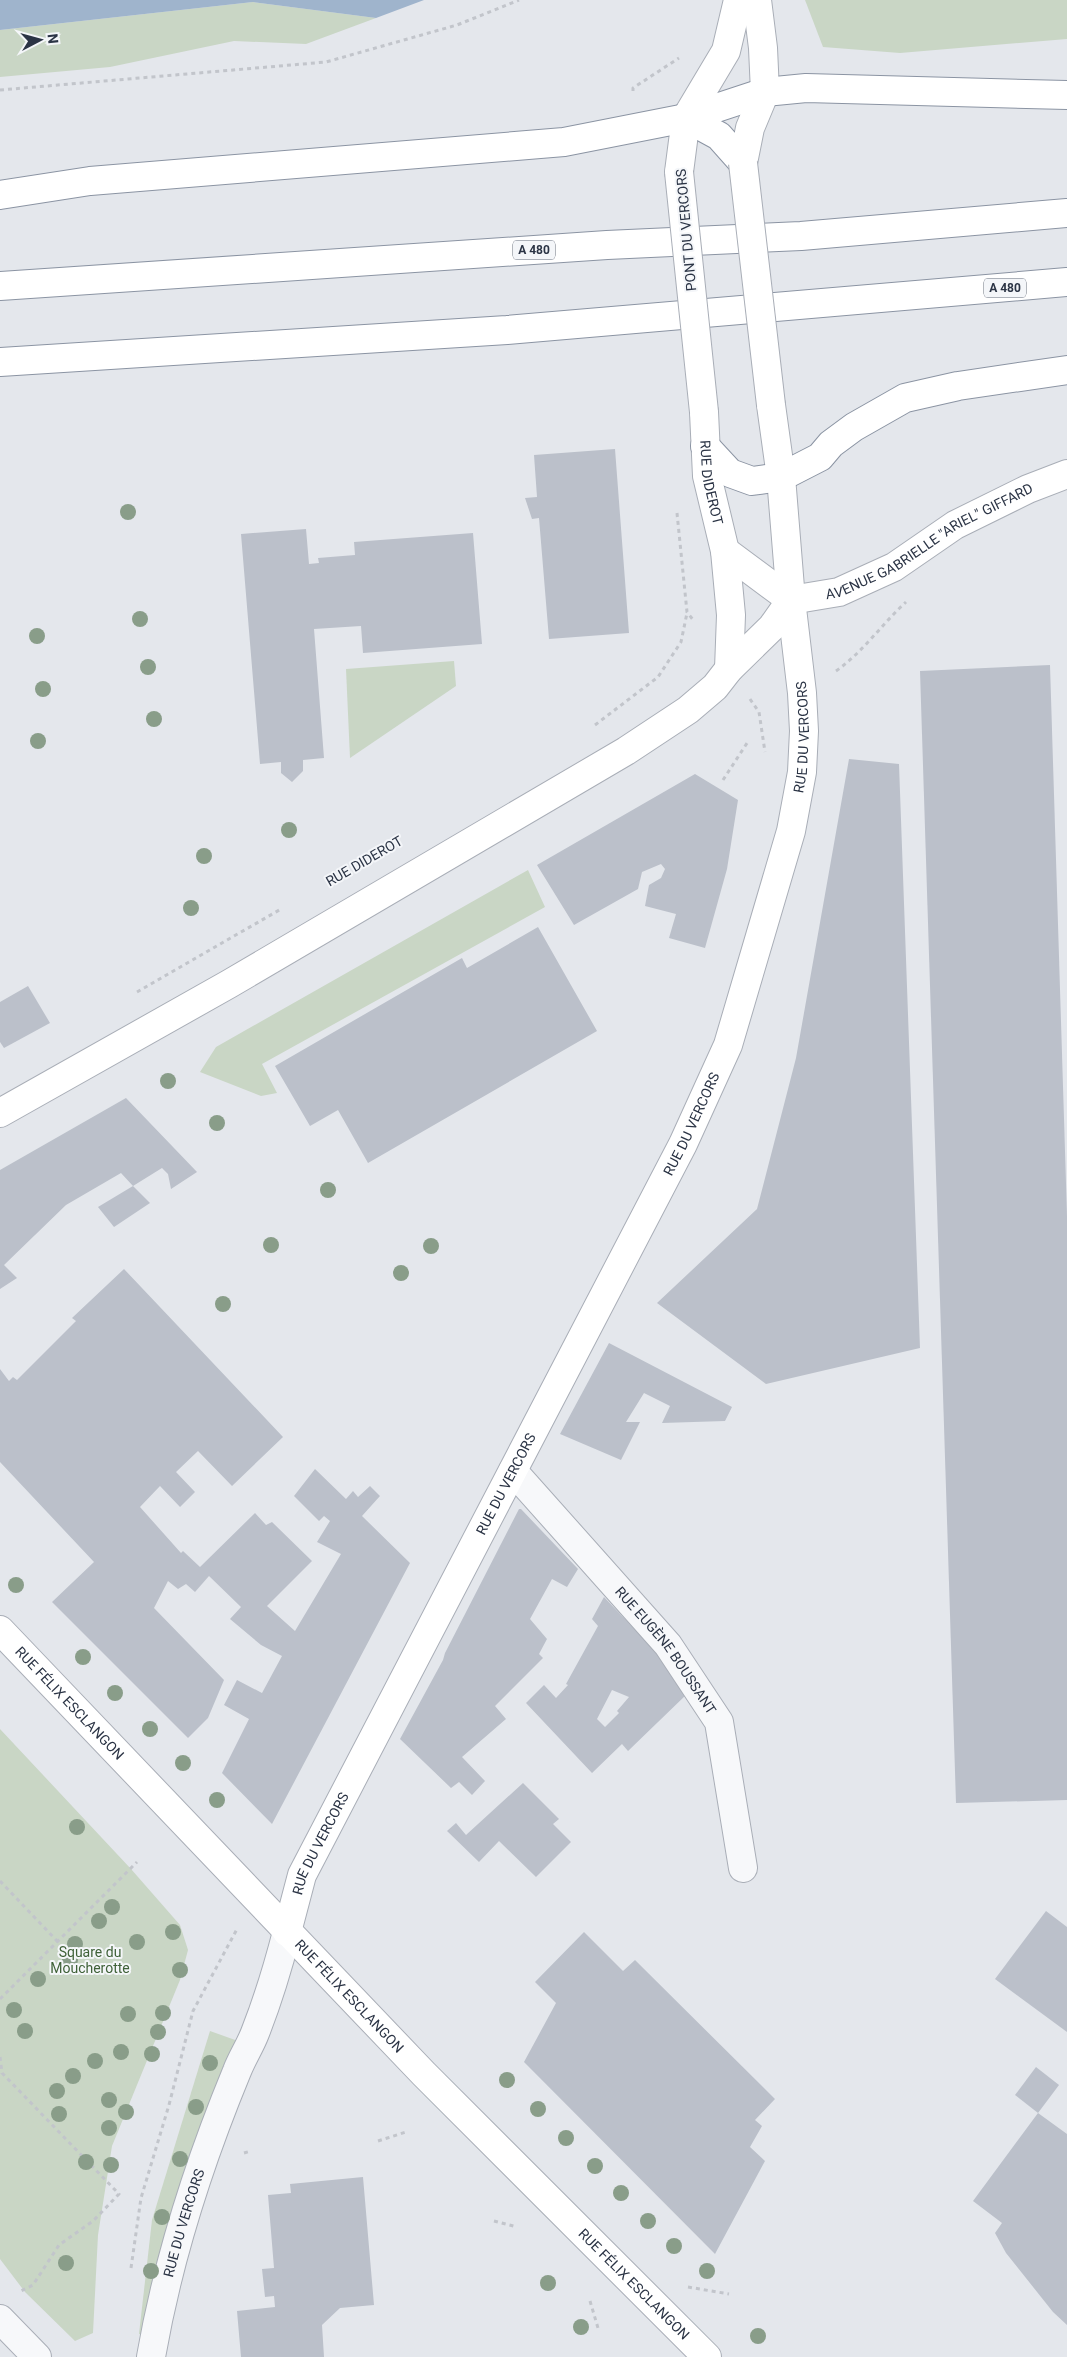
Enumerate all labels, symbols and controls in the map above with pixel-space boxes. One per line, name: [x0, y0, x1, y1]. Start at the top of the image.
north arrow: [15, 15, 65, 65]
text: N: [44, 33, 61, 44]
street label: PONT DU VERCORS: [673, 168, 699, 292]
road number: A 480: [513, 240, 555, 260]
road number: A 480: [984, 278, 1026, 298]
street label: RUE DIDEROT: [697, 440, 727, 527]
street label: AVENUE GABRIELLE "ARIEL" GIFFARD: [824, 480, 1035, 602]
street label: RUE DU VERCORS: [790, 680, 812, 794]
street label: RUE DIDEROT: [323, 832, 406, 889]
street label: RUE DU VERCORS: [660, 1070, 722, 1178]
street label: RUE DU VERCORS: [473, 1430, 539, 1537]
street label: RUE EUGÈNE BOUSSANT: [612, 1583, 720, 1718]
street label: RUE FÉLIX ESCLANGON: [12, 1643, 127, 1763]
street label: RUE DU VERCORS: [289, 1790, 352, 1896]
street label: RUE FÉLIX ESCLANGON: [292, 1936, 407, 2056]
park label: Square du Moucherotte: [50, 1944, 130, 1976]
street label: RUE DU VERCORS: [160, 2167, 207, 2279]
street label: RUE FÉLIX ESCLANGON: [575, 2225, 693, 2343]

